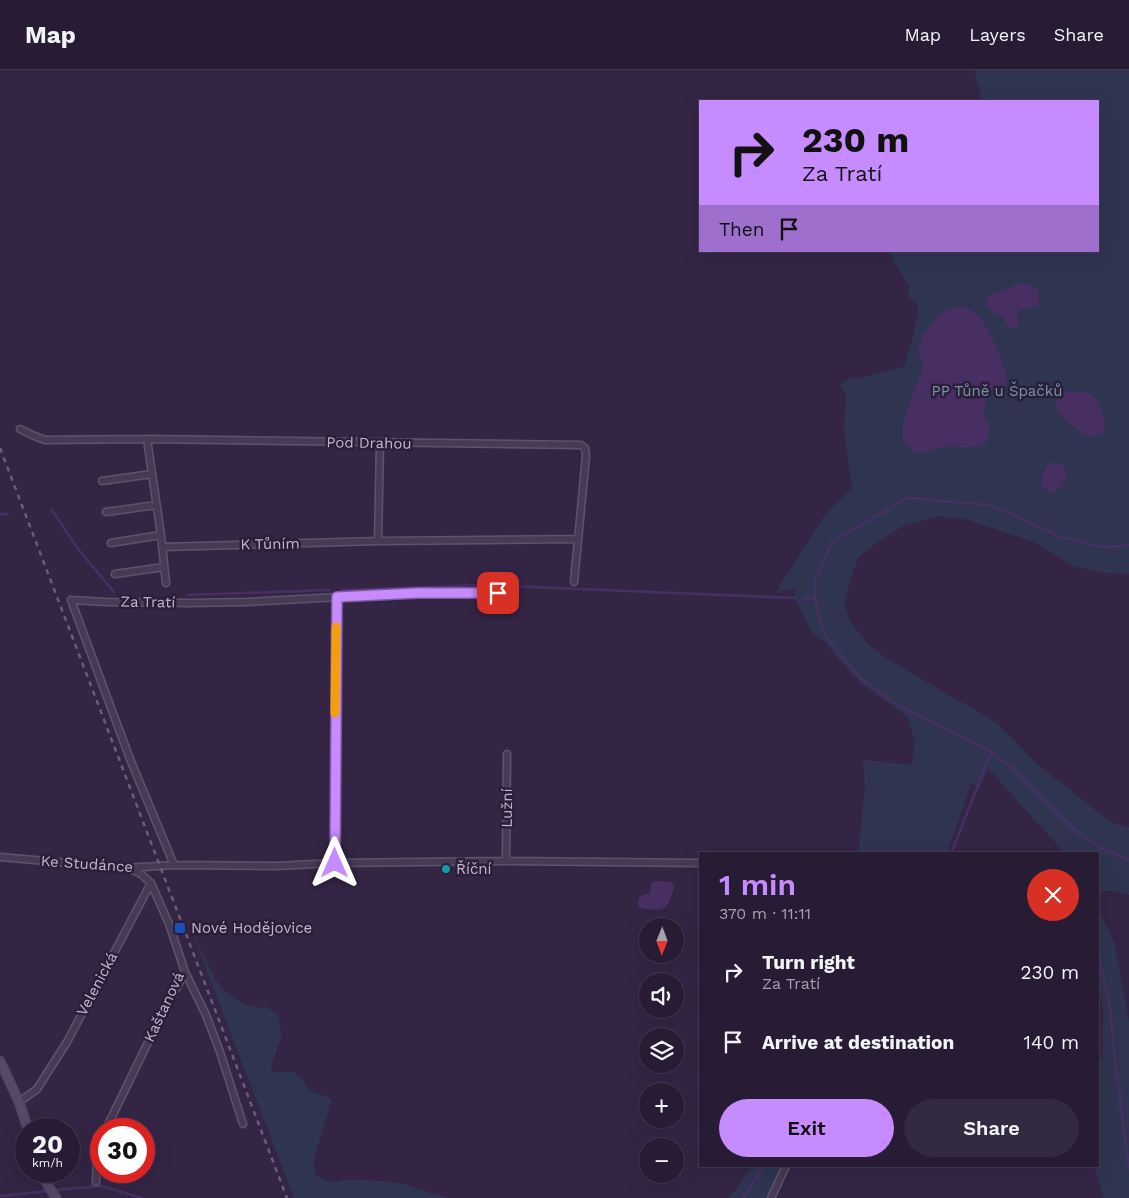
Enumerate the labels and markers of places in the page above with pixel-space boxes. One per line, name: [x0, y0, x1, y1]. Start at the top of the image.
pin: [477, 572, 519, 614]
place label: Říční: [456, 860, 492, 878]
marker: Říční: [440, 863, 452, 875]
place label: Nové Hodějovice: [191, 919, 312, 937]
marker: Nové Hodějovice: [173, 921, 187, 935]

